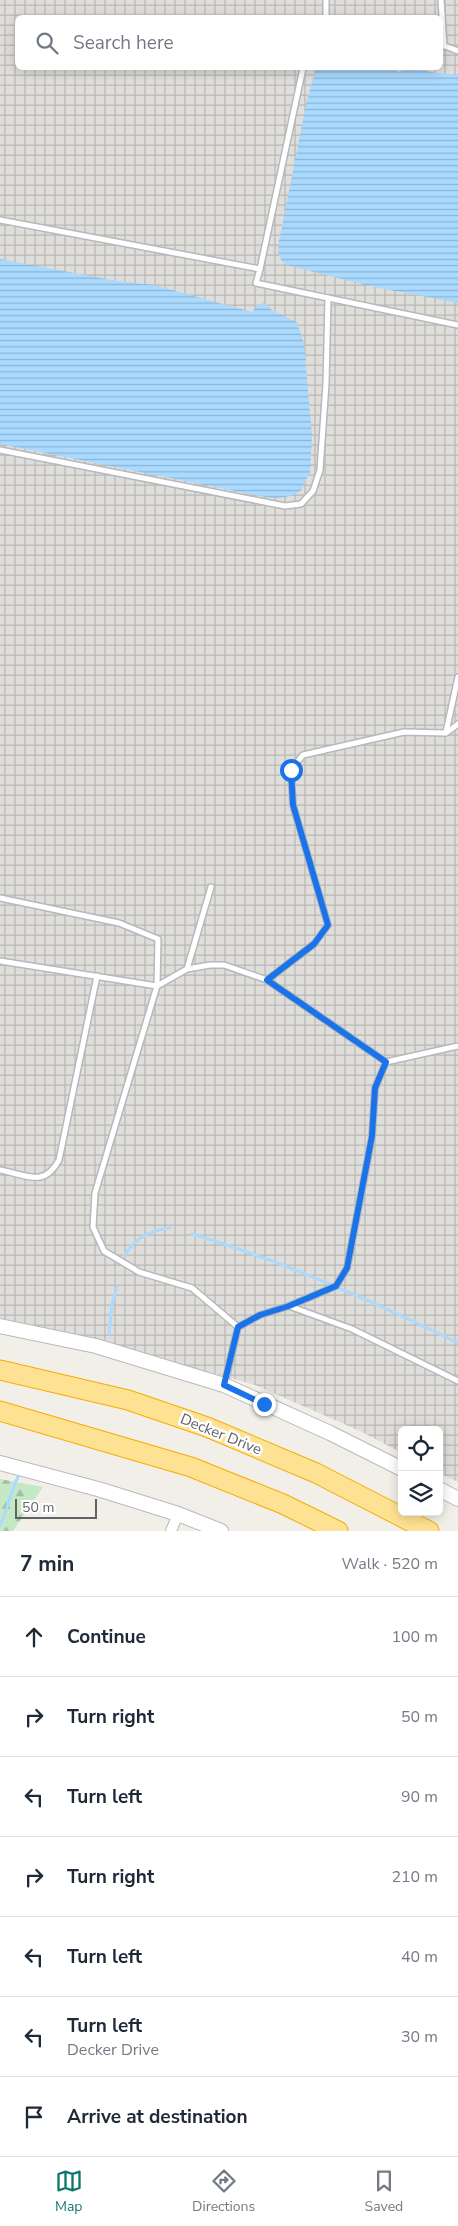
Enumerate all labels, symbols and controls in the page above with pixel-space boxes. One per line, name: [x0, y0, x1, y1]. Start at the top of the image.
search box: [15, 15, 443, 70]
icon: search: [33, 29, 61, 57]
text: Search here: [73, 30, 174, 56]
route start: [280, 759, 303, 782]
route end: [253, 1393, 276, 1416]
street label: Decker Drive: [177, 1409, 265, 1459]
map controls: [398, 1426, 443, 1516]
button: locate: [398, 1426, 443, 1471]
button: layers: [398, 1471, 443, 1516]
scale bar: [15, 1496, 98, 1519]
text: 50 m: [22, 1498, 54, 1517]
text: 7 min: [20, 1550, 74, 1578]
text: Walk · 520 m: [342, 1553, 438, 1575]
icon: ahead: [20, 1623, 48, 1651]
text: Continue: [67, 1624, 146, 1650]
text: 100 m: [391, 1626, 438, 1648]
icon: right: [20, 1703, 48, 1731]
text: Turn right: [67, 1704, 154, 1730]
text: 50 m: [401, 1706, 438, 1728]
icon: left: [20, 1783, 48, 1811]
text: Turn left: [67, 1784, 142, 1810]
text: 90 m: [401, 1786, 438, 1808]
icon: right: [20, 1863, 48, 1891]
text: Turn right: [67, 1864, 154, 1890]
text: 210 m: [391, 1866, 438, 1888]
icon: left: [20, 1943, 48, 1971]
text: Turn left: [67, 1944, 142, 1970]
text: 40 m: [401, 1946, 438, 1968]
text: Turn left: [67, 2013, 142, 2039]
icon: left: [20, 2023, 48, 2051]
text: 30 m: [401, 2026, 438, 2048]
text: Decker Drive: [67, 2039, 159, 2061]
icon: arrive: [20, 2103, 48, 2131]
text: Arrive at destination: [67, 2104, 248, 2130]
tab: Map: [55, 2167, 83, 2216]
tab: Directions: [192, 2167, 255, 2216]
tab: Saved: [365, 2167, 403, 2216]

